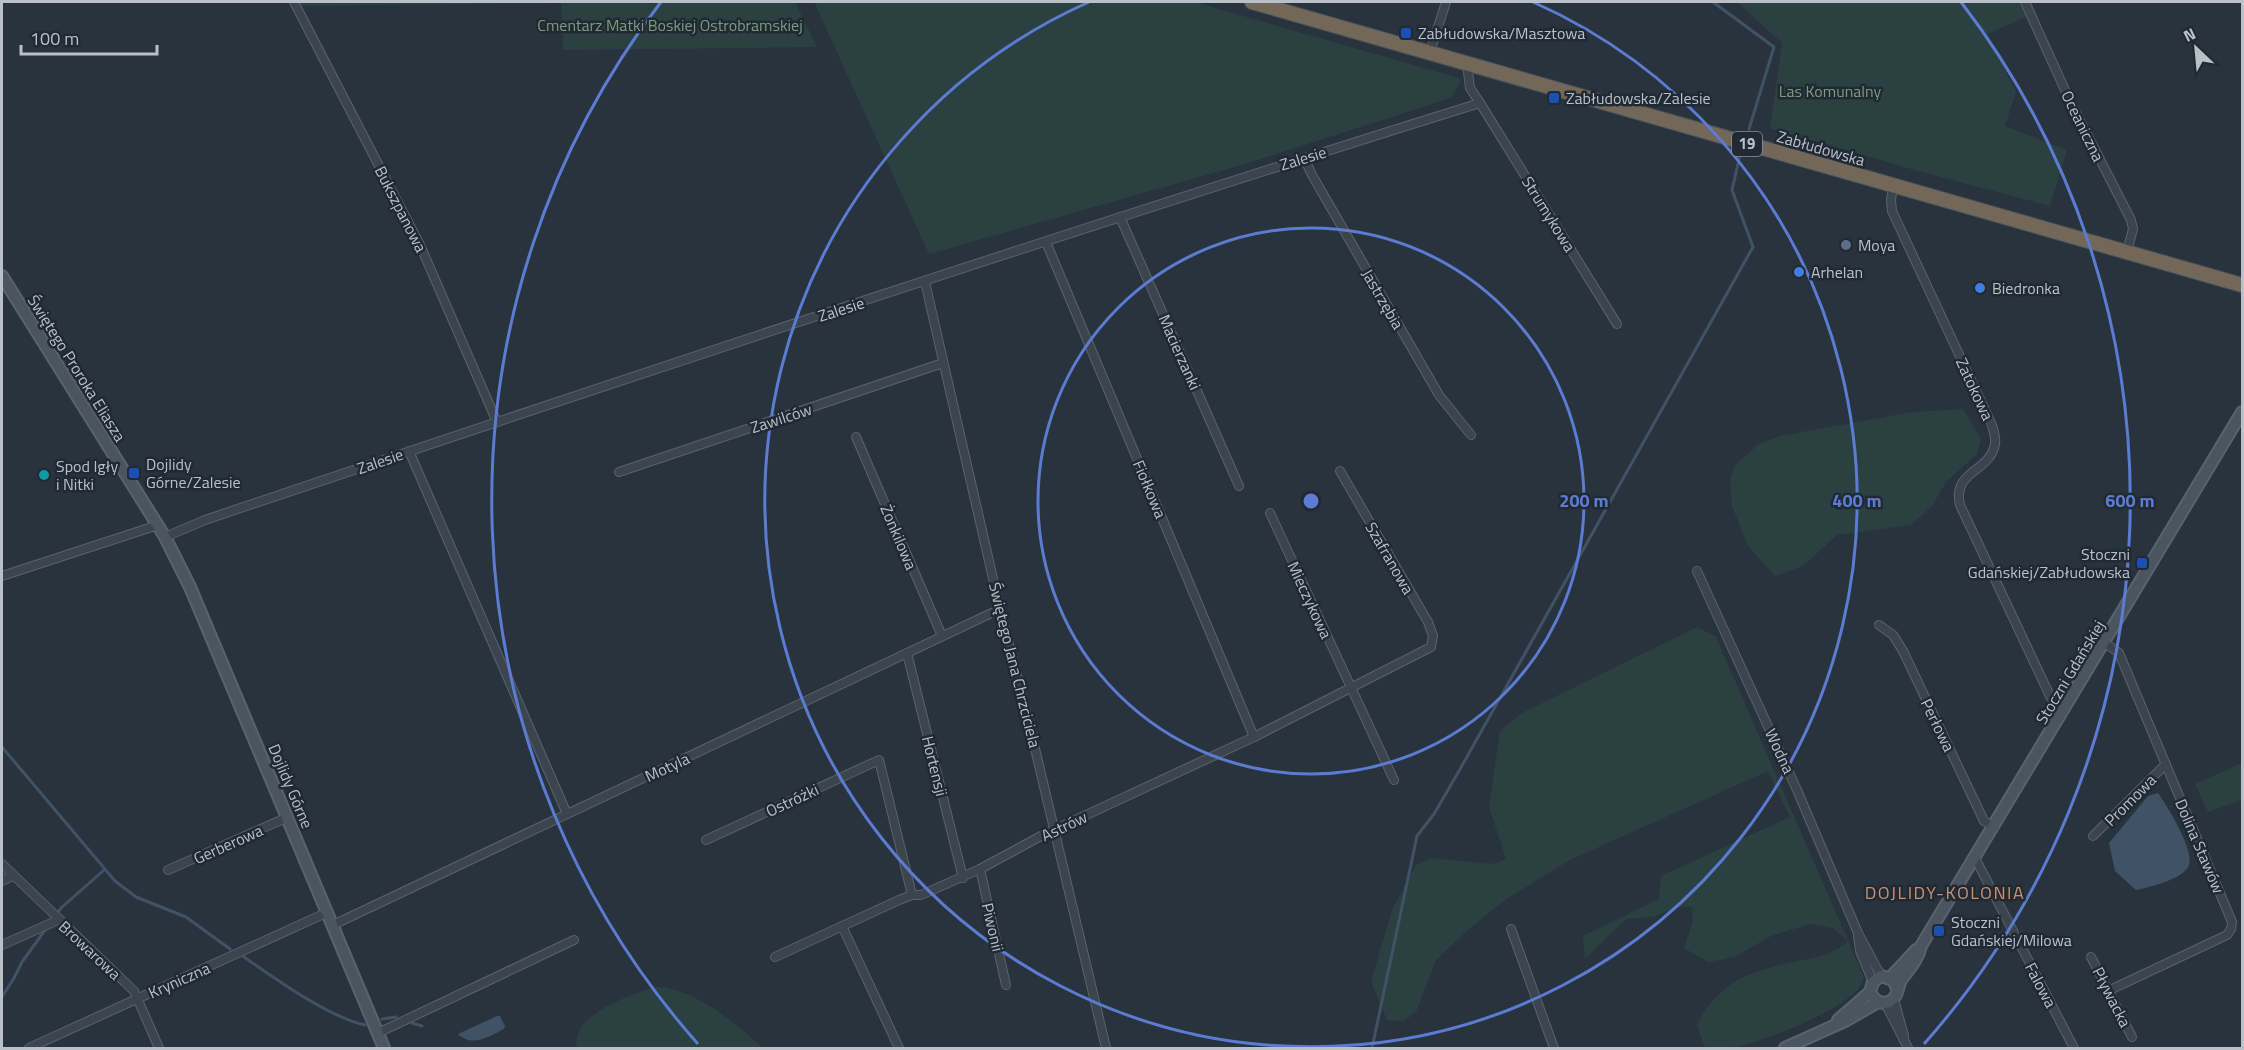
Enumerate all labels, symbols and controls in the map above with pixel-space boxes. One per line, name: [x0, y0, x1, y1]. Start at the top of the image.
park label: Cmentarz Matki Boskiej Ostrobramskiej: [537, 13, 803, 37]
scale bar: [21, 18, 158, 56]
north arrow: [2166, 18, 2226, 78]
place label: Zabłudowska/Masztowa: [1418, 21, 1585, 45]
text: N: [2179, 21, 2200, 48]
text: 100 m: [30, 25, 79, 52]
marker: Zabłudowska/Masztowa: [1399, 26, 1413, 40]
park label: Las Komunalny: [1779, 79, 1881, 103]
place label: Zabłudowska/Zalesie: [1566, 86, 1710, 110]
street label: Oceaniczna: [2055, 86, 2111, 166]
marker: Zabłudowska/Zalesie: [1547, 91, 1561, 105]
street label: Zabłudowska: [1774, 124, 1868, 172]
road number: 19: [1732, 132, 1762, 156]
street label: Zalesie: [1277, 140, 1329, 176]
street label: Bukszpanowa: [369, 162, 433, 256]
street label: Strumykowa: [1516, 172, 1582, 256]
place label: Moya: [1858, 233, 1895, 257]
marker: Moya: [1839, 238, 1853, 252]
place label: Arhelan: [1811, 260, 1863, 284]
street label: Jastrzębia: [1356, 264, 1410, 334]
marker: Arhelan: [1792, 265, 1806, 279]
place label: Biedronka: [1992, 276, 2060, 300]
marker: Biedronka: [1973, 281, 1987, 295]
street label: Świętego Proroka Eliasza: [22, 290, 132, 446]
street label: Zalesie: [815, 290, 867, 328]
street label: Macierzanki: [1153, 310, 1207, 394]
street label: Zatokowa: [1950, 354, 2000, 424]
street label: Zawilców: [747, 397, 815, 439]
street label: Zalesie: [354, 442, 406, 480]
place label: Dojlidy Górne/Zalesie: [146, 452, 241, 494]
place label: Spod Igły i Nitki: [56, 454, 118, 496]
street label: Fiołkowa: [1127, 456, 1173, 522]
marker: Dojlidy Górne/Zalesie: [127, 466, 141, 480]
marker: Spod Igły i Nitki: [37, 468, 51, 482]
text: 200 m: [1559, 487, 1609, 514]
text: 400 m: [1832, 487, 1882, 514]
text: 600 m: [2105, 487, 2155, 514]
centre of rings: [1301, 491, 1321, 511]
street label: Żonkilowa: [875, 501, 923, 573]
street label: Szafranowa: [1360, 517, 1420, 599]
place label: Stoczni Gdańskiej/Zabłudowska: [1968, 542, 2130, 584]
marker: Stoczni Gdańskiej/Zabłudowska: [2135, 556, 2149, 570]
street label: Mieczykowa: [1282, 557, 1338, 643]
street label: Świętego Jana Chrzciciela: [983, 580, 1047, 750]
street label: Stoczni Gdańskiej: [2029, 615, 2111, 729]
street label: Perłowa: [1915, 694, 1961, 756]
street label: Wodna: [1759, 724, 1801, 778]
street label: Hortensji: [916, 733, 954, 799]
street label: Dojlidy Górne: [262, 740, 320, 832]
street label: Motyla: [641, 746, 693, 788]
street label: Promowa: [2098, 768, 2162, 832]
street label: Ostróżki: [762, 777, 822, 823]
street label: Dolina Stawów: [2169, 795, 2231, 897]
street label: Astrów: [1037, 805, 1091, 847]
street label: Gerberowa: [189, 818, 267, 870]
district label: DOJLIDY-KOLONIA: [1865, 879, 2025, 906]
street label: Piwonii: [976, 900, 1010, 954]
place label: Stoczni Gdańskiej/Milowa: [1951, 910, 2072, 952]
street label: Browarowa: [53, 915, 127, 985]
marker: Stoczni Gdańskiej/Milowa: [1932, 924, 1946, 938]
street label: Kryniczna: [144, 956, 214, 1004]
street label: Falowa: [2019, 958, 2063, 1012]
street label: Pływacka: [2087, 963, 2137, 1031]

